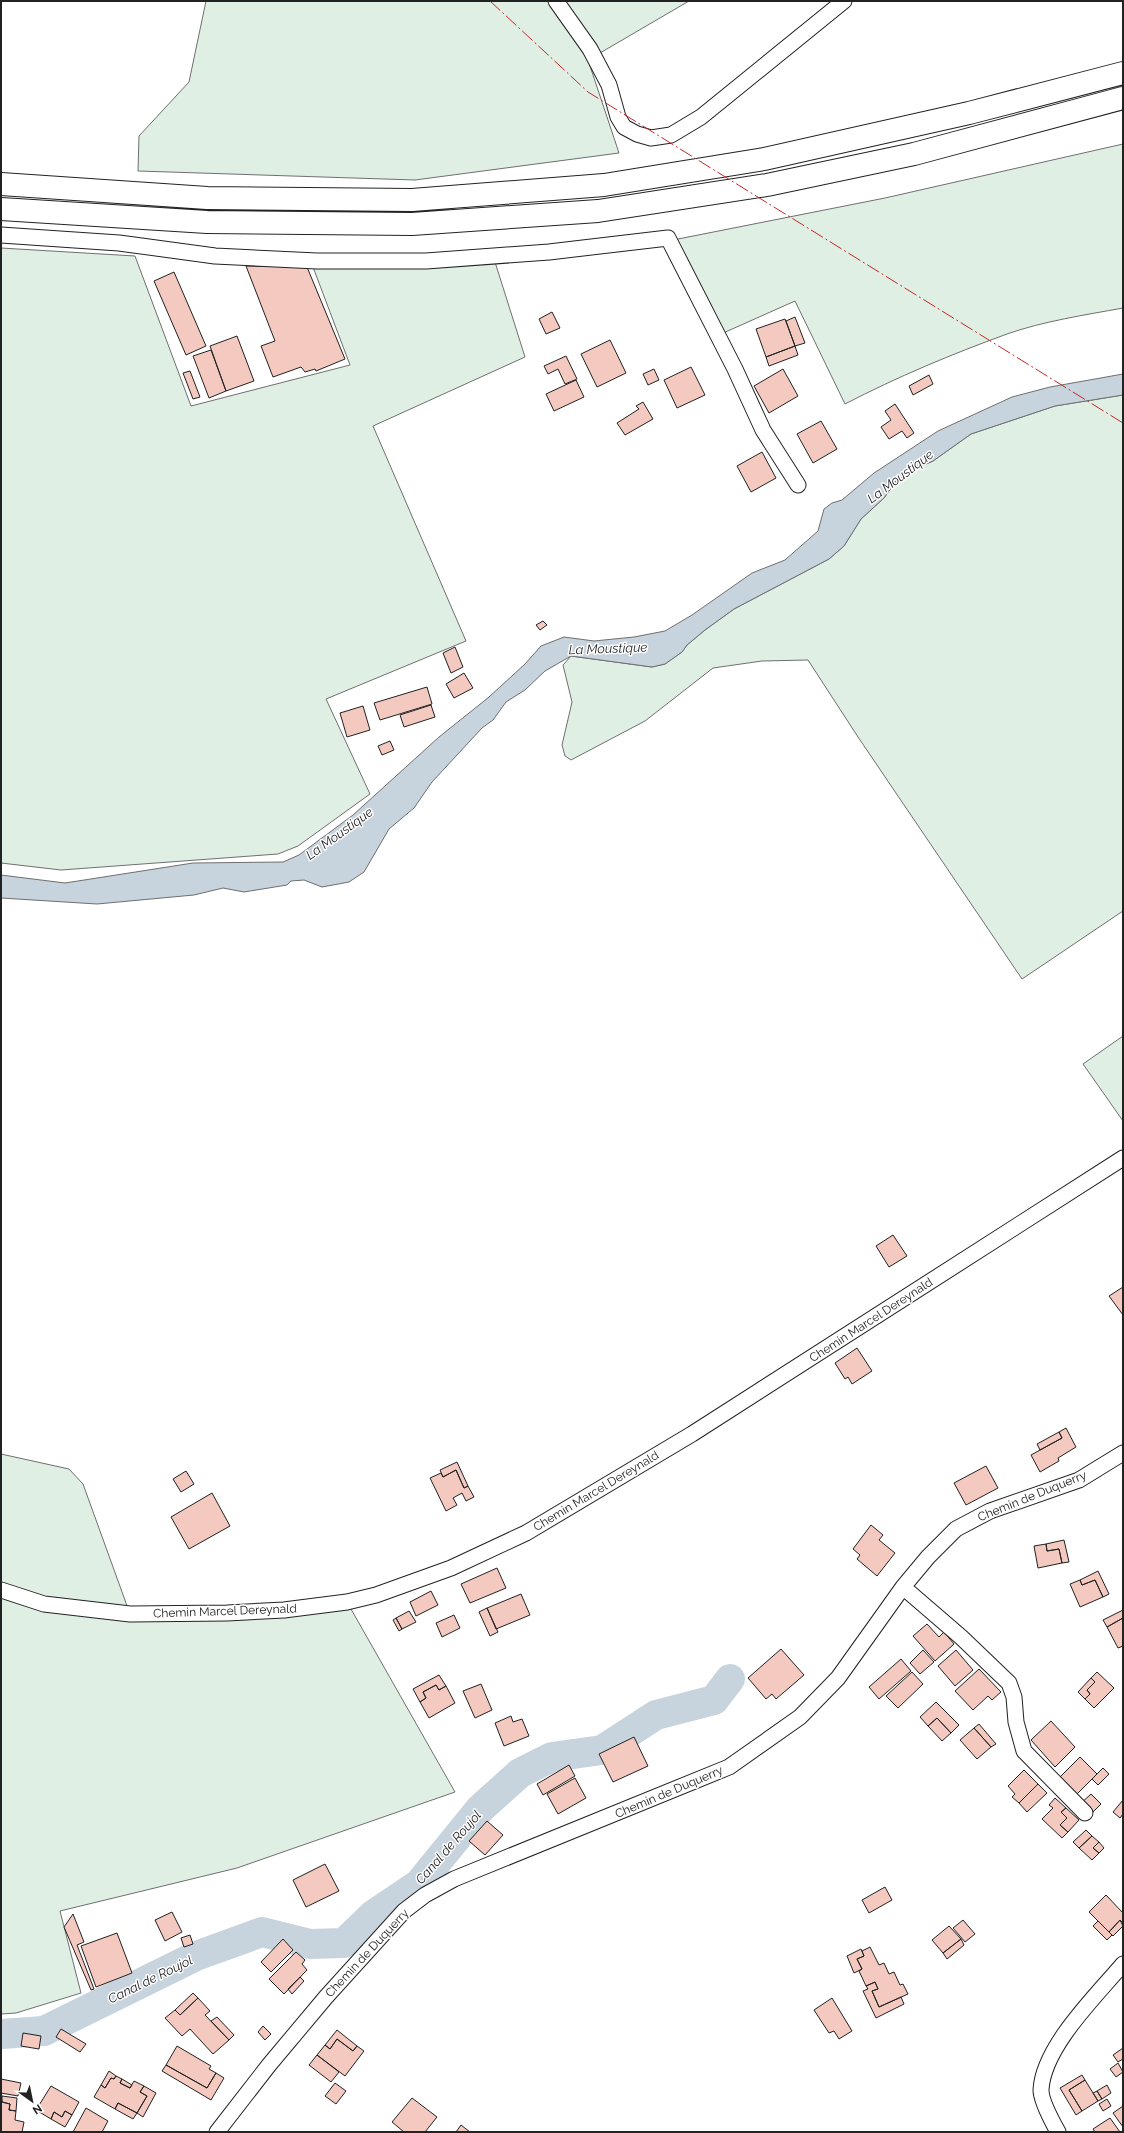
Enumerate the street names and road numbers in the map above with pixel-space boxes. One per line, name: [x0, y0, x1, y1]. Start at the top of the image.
street label: Chemin Marcel Dereynald: [807, 1275, 935, 1365]
street label: Chemin Marcel Dereynald: [531, 1448, 661, 1534]
street label: Chemin de Duquerry: [976, 1468, 1089, 1524]
street label: Chemin Marcel Dereynald: [153, 1601, 297, 1621]
street label: Chemin de Duquerry: [613, 1763, 725, 1821]
street label: Chemin de Duquerry: [322, 1906, 412, 2000]

